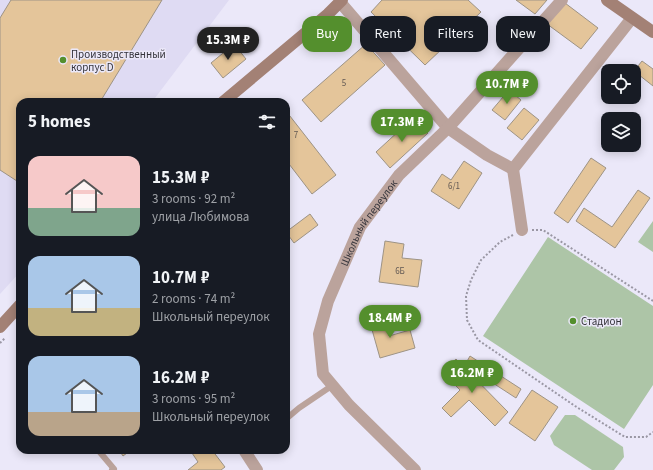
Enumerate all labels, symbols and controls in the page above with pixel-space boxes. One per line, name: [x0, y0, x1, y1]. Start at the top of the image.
chip: Buy: [302, 16, 352, 52]
chip: Rent: [360, 16, 416, 52]
chip: Filters: [424, 16, 488, 52]
chip: New: [496, 16, 550, 52]
pin: 15.3M ₽: [191, 27, 265, 61]
text: 15.3M ₽: [206, 31, 250, 49]
place label: Производственный корпус D: [71, 47, 166, 75]
marker: Производственный корпус D: [58, 55, 68, 65]
map controls: [601, 64, 641, 152]
button: locate: [601, 64, 641, 104]
pin: 10.7M ₽: [470, 71, 544, 105]
text: 10.7M ₽: [485, 75, 529, 93]
house number: 5: [342, 77, 347, 90]
pin: 17.3M ₽: [365, 109, 439, 143]
text: 5 homes: [28, 110, 90, 134]
icon: filters: [256, 111, 278, 133]
button: layers: [601, 112, 641, 152]
text: 17.3M ₽: [380, 113, 424, 131]
house number: 7: [294, 129, 299, 142]
text: 15.3M ₽: [152, 166, 209, 190]
icon: home: [60, 172, 108, 220]
street label: Школьный переулок: [337, 176, 401, 269]
house number: 6/1: [448, 180, 460, 193]
text: 3 rooms · 92 m²: [152, 190, 235, 208]
text: улица Любимова: [152, 208, 249, 226]
house number: 6Б: [395, 265, 405, 278]
text: 10.7M ₽: [152, 266, 209, 290]
icon: home: [60, 272, 108, 320]
text: 2 rooms · 74 m²: [152, 290, 235, 308]
pin: 18.4M ₽: [353, 305, 427, 339]
text: Школьный переулок: [152, 308, 270, 326]
text: 18.4M ₽: [368, 309, 412, 327]
place label: Стадион: [581, 314, 622, 329]
marker: Стадион: [568, 316, 578, 326]
pin: 16.2M ₽: [435, 360, 509, 394]
text: 16.2M ₽: [450, 364, 494, 382]
text: 16.2M ₽: [152, 366, 209, 390]
icon: home: [60, 372, 108, 420]
text: 3 rooms · 95 m²: [152, 390, 235, 408]
text: Школьный переулок: [152, 408, 270, 426]

